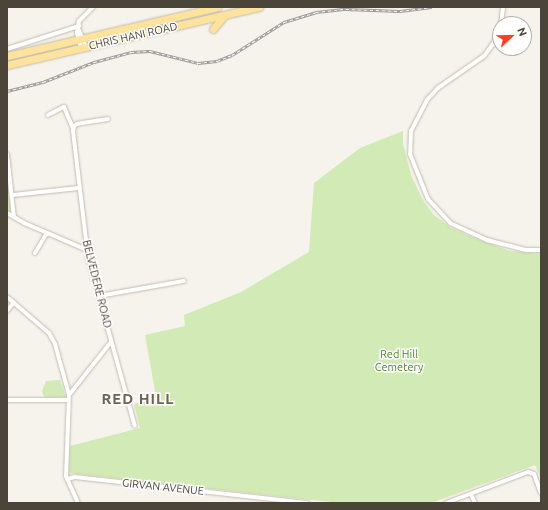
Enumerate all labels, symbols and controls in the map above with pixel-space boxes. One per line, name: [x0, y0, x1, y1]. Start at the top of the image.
north arrow: [492, 16, 532, 56]
street label: CHRIS HANI ROAD: [87, 19, 179, 53]
text: N: [515, 26, 529, 38]
street label: BELVEDERE ROAD: [80, 238, 114, 330]
park label: Red Hill Cemetery: [375, 348, 423, 374]
district label: RED HILL: [101, 390, 175, 408]
street label: GIRVAN AVENUE: [121, 476, 205, 498]

